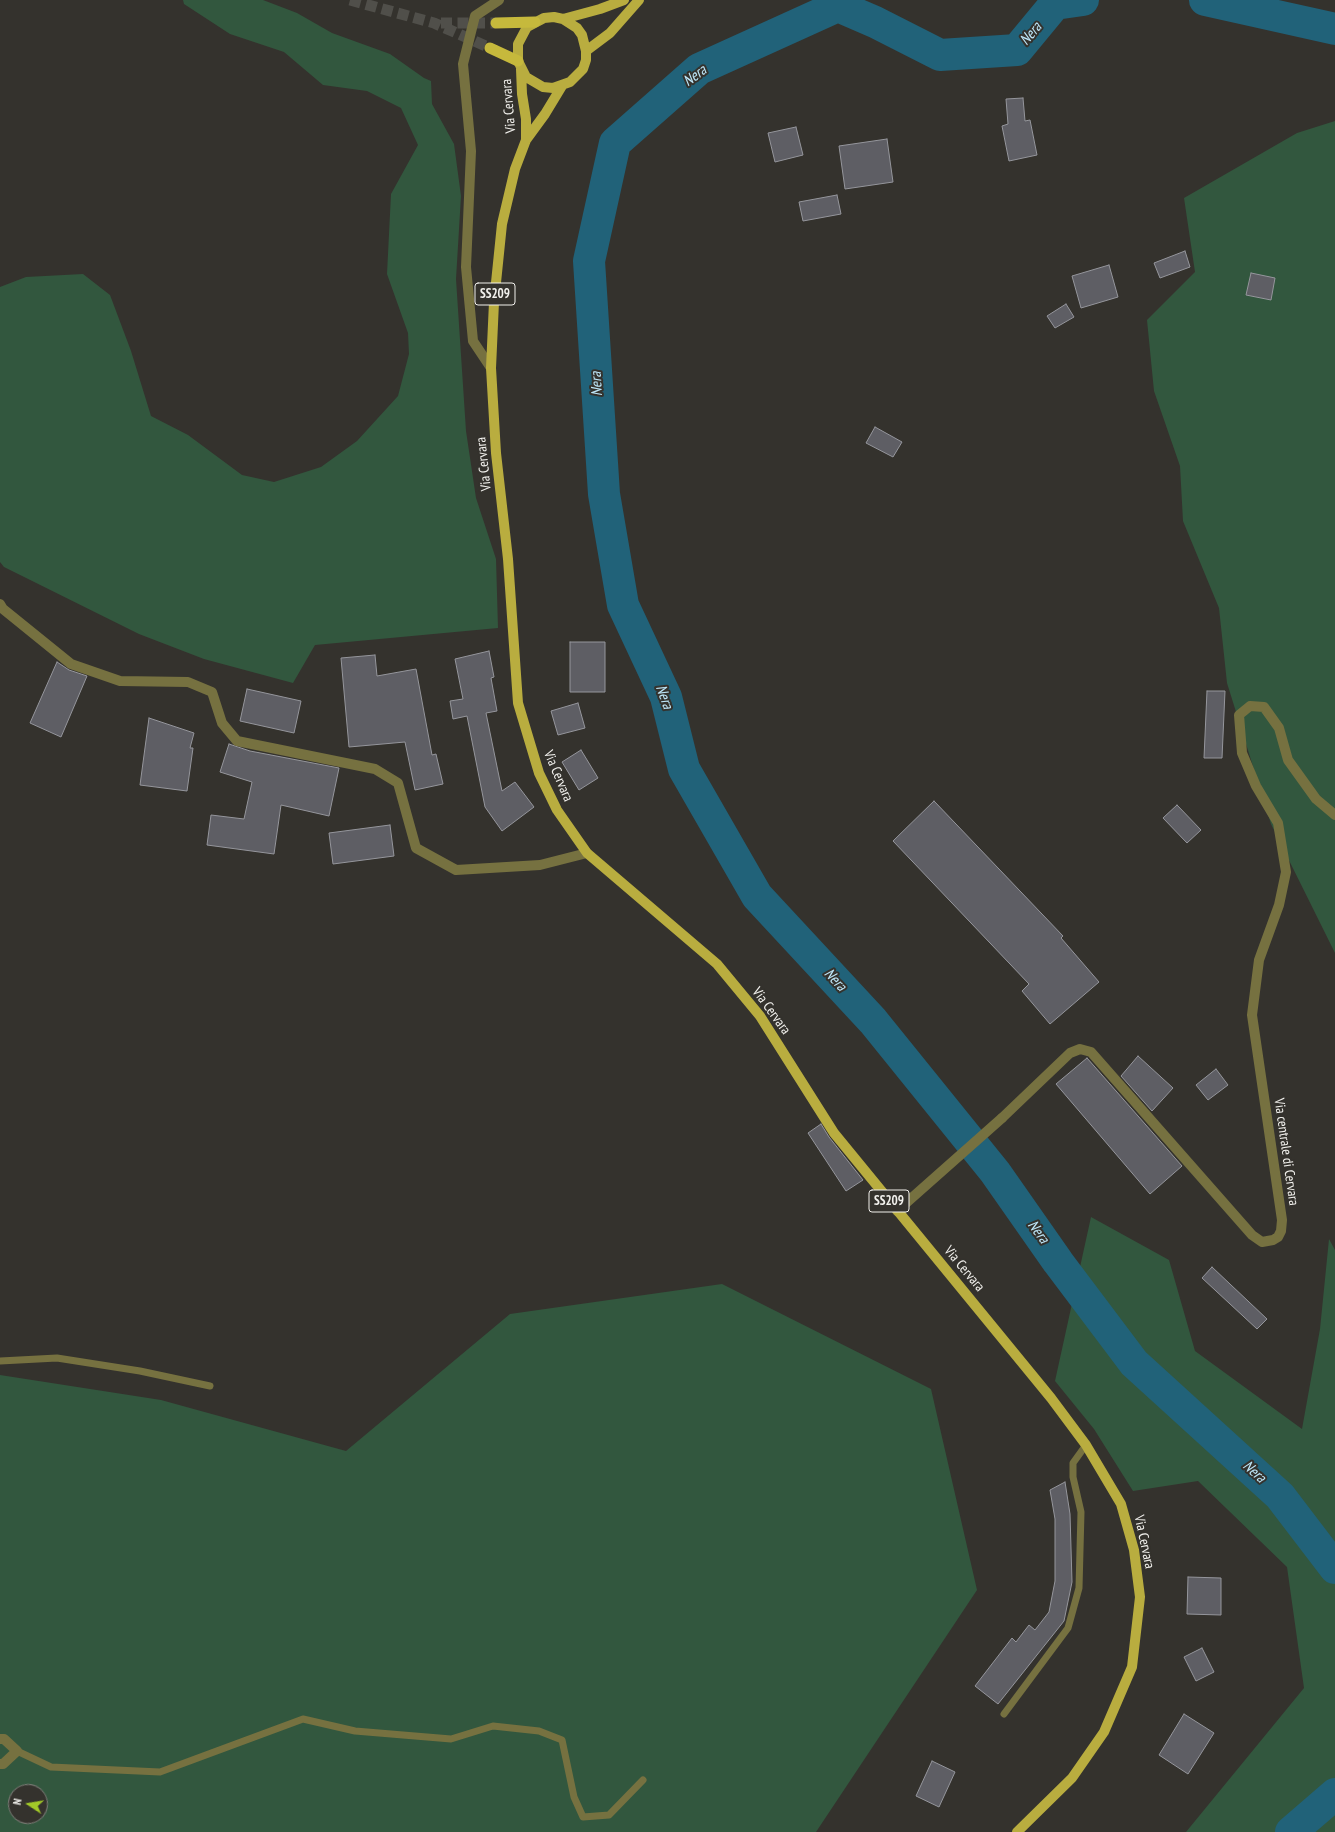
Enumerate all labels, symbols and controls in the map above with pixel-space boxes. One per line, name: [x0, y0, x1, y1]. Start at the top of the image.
water label: Nera: [1016, 19, 1046, 49]
water label: Nera: [680, 62, 710, 90]
street label: Via Cervara: [498, 78, 520, 134]
road number: SS209: [475, 283, 515, 305]
water label: Nera: [587, 371, 607, 397]
street label: Via Cervara: [473, 436, 495, 492]
water label: Nera: [651, 682, 677, 712]
street label: Via Cervara: [540, 748, 576, 804]
water label: Nera: [820, 965, 850, 995]
street label: Via Cervara: [748, 984, 794, 1038]
street label: Via centrale di Cervara: [1270, 1097, 1302, 1207]
road number: SS209: [869, 1190, 909, 1212]
water label: Nera: [1024, 1217, 1052, 1247]
street label: Via Cervara: [940, 1243, 988, 1295]
water label: Nera: [1239, 1457, 1269, 1487]
street label: Via Cervara: [1130, 1514, 1158, 1570]
north arrow: [8, 1784, 48, 1824]
text: N: [10, 1797, 25, 1806]

